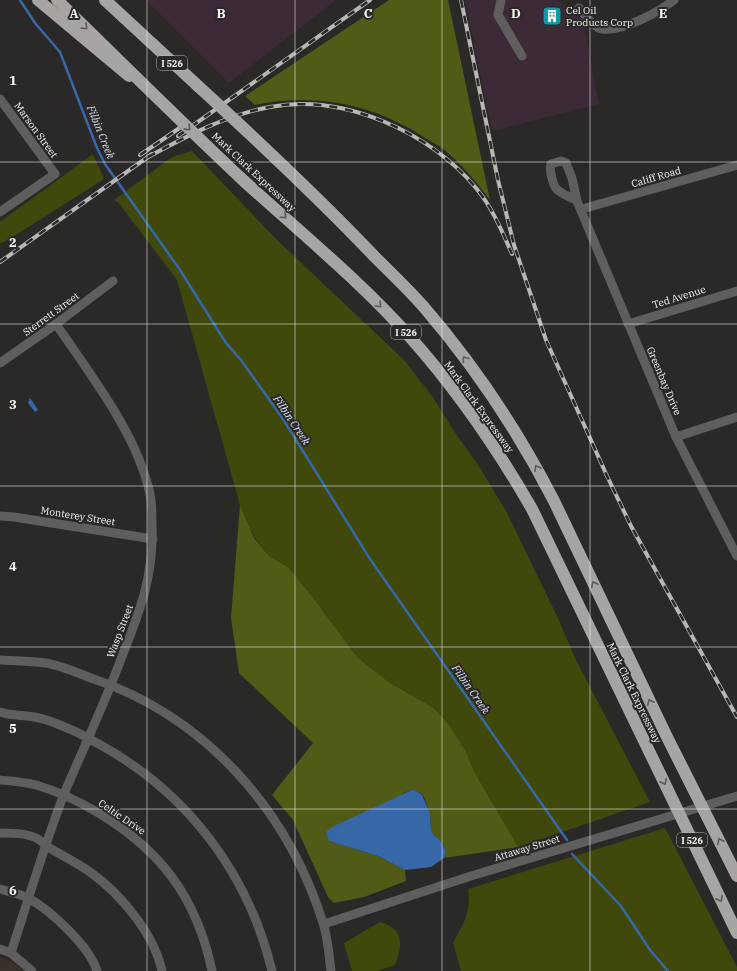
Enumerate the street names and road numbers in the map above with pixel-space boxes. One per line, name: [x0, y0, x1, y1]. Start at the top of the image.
road number: I 526: [157, 56, 187, 70]
street label: Marson Street: [11, 100, 61, 161]
street label: Mark Clark Expressway: [209, 130, 299, 215]
street label: Califf Road: [630, 164, 682, 190]
street label: Ted Avenue: [651, 283, 707, 311]
street label: Sterrett Street: [20, 289, 82, 339]
road number: I 526: [391, 325, 421, 339]
street label: Greenbay Drive: [644, 345, 684, 417]
street label: Mark Clark Expressway: [441, 359, 517, 456]
street label: Monterey Street: [40, 504, 117, 528]
street label: Wasp Street: [104, 602, 136, 659]
street label: Mark Clark Expressway: [604, 641, 664, 746]
street label: Celtic Drive: [96, 796, 148, 838]
street label: Attaway Street: [493, 832, 562, 864]
road number: I 526: [677, 833, 707, 847]

